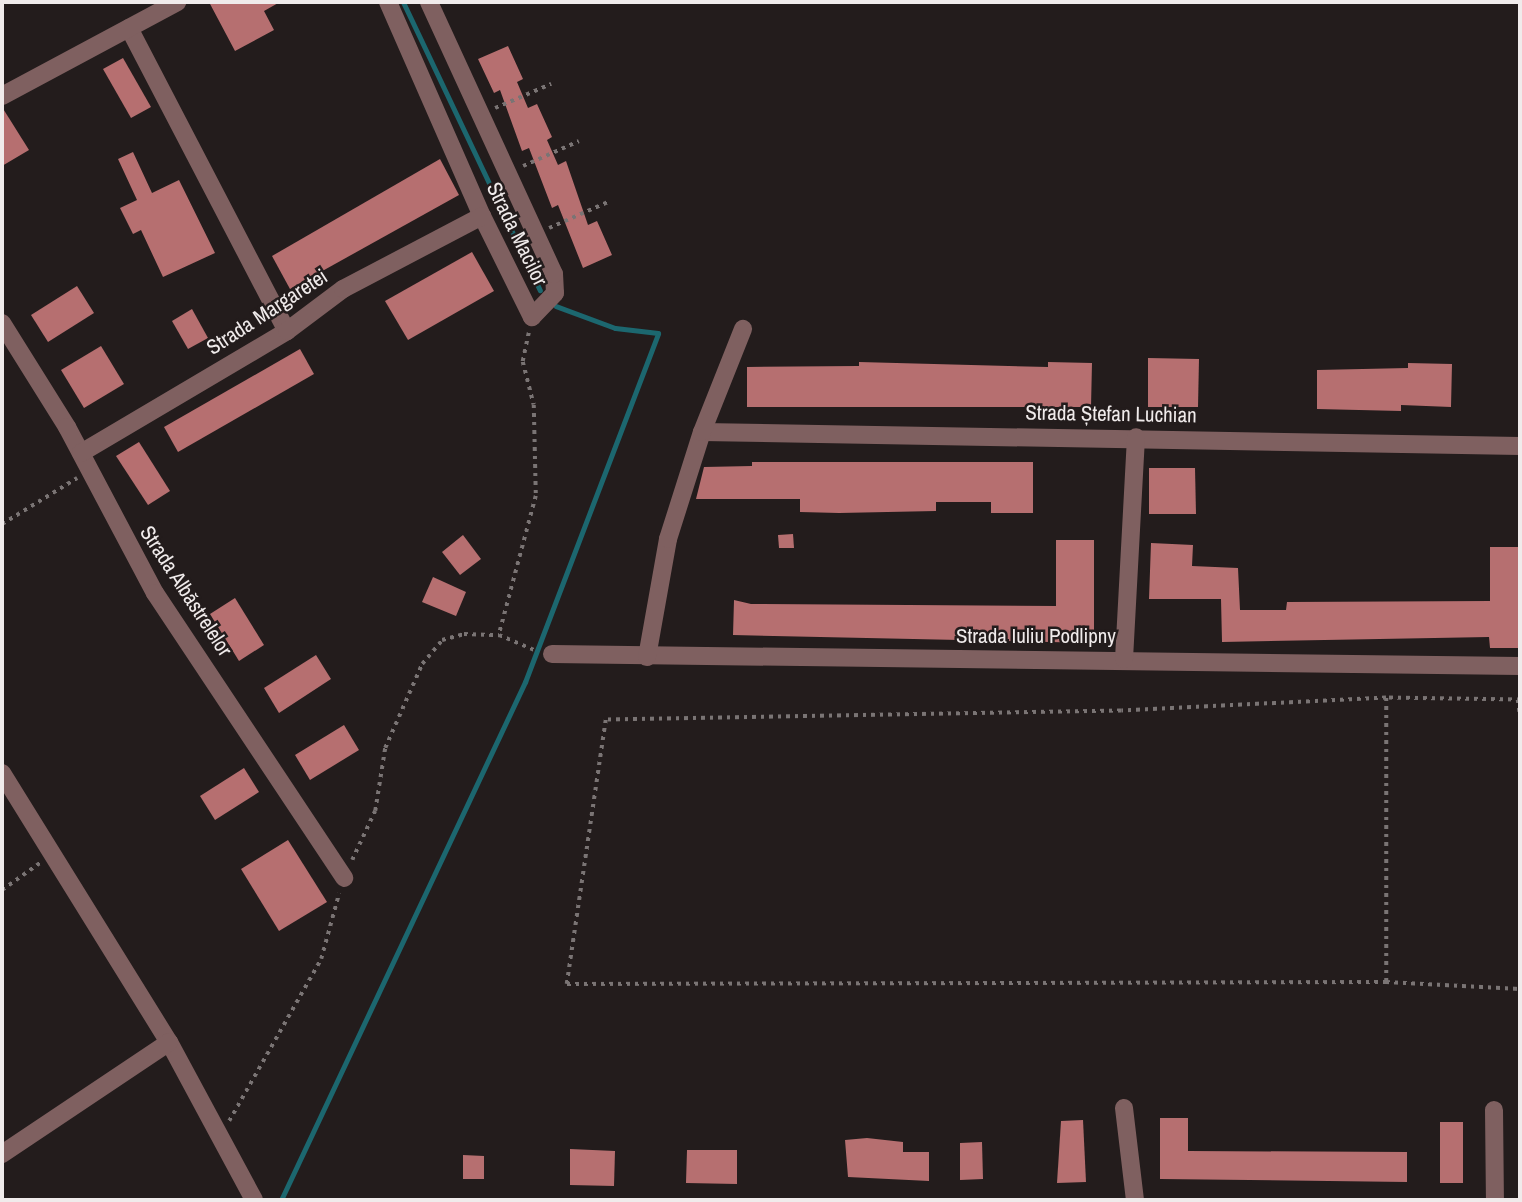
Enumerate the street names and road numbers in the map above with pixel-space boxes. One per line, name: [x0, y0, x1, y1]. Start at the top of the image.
street label: Strada Macilor: [481, 178, 553, 290]
street label: Strada Margaretei: [202, 264, 332, 360]
street label: Strada Ștefan Luchian: [1025, 400, 1197, 428]
street label: Strada Albăstrelelor: [134, 521, 238, 661]
street label: Strada Iuliu Podlipny: [956, 623, 1116, 649]

